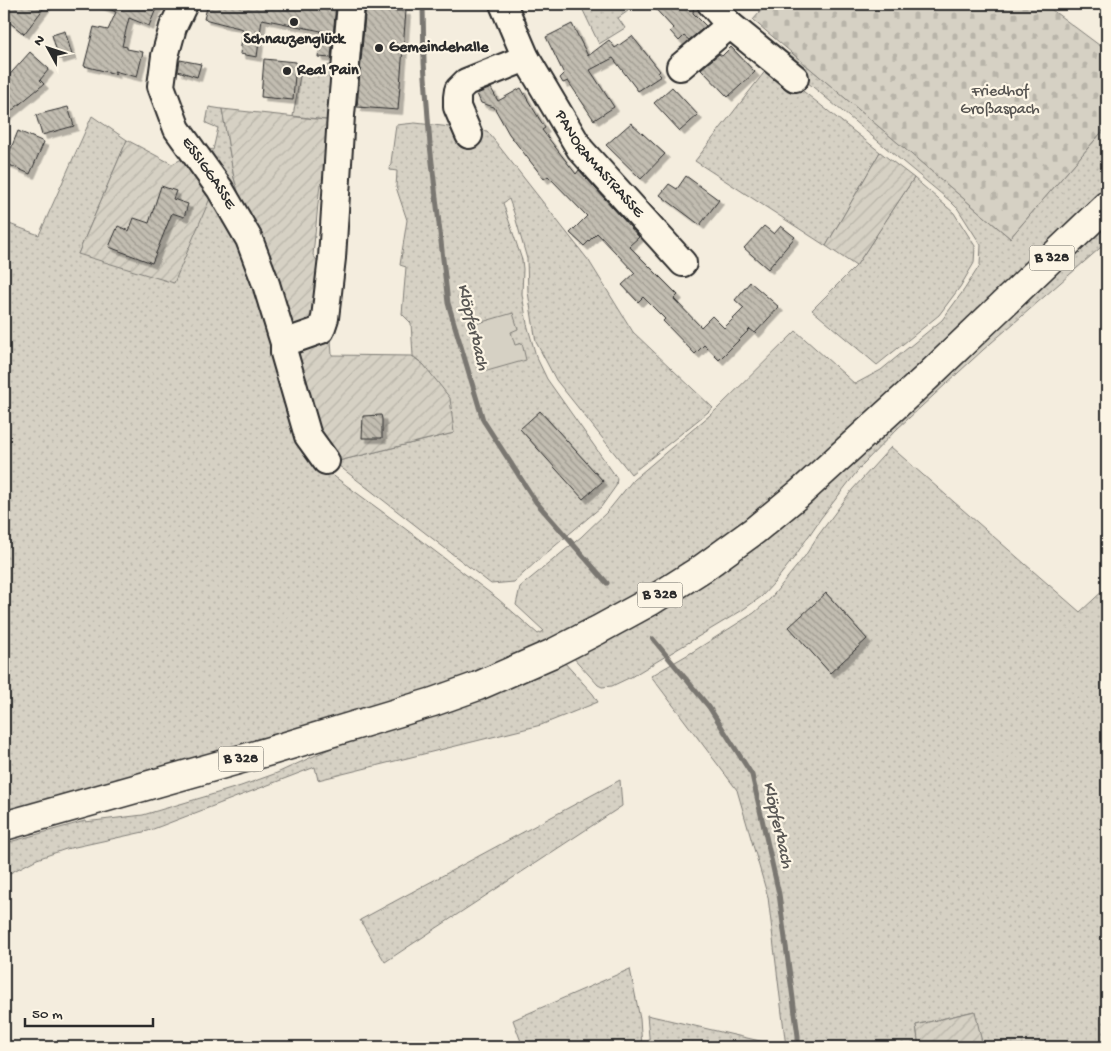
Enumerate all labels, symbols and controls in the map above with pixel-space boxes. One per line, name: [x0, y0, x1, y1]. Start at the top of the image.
marker: Schnauzenglück: [288, 16, 300, 28]
north arrow: [22, 22, 72, 72]
place label: Schnauzenglück: [243, 31, 346, 50]
text: N: [31, 32, 49, 50]
place label: Gemeindehalle: [389, 39, 489, 58]
marker: Gemeindehalle: [373, 42, 385, 54]
place label: Real Pain: [296, 62, 359, 81]
marker: Real Pain: [281, 65, 293, 77]
park label: Friedhof Großaspach: [960, 83, 1040, 120]
street label: PANORAMASTRASSE: [549, 106, 648, 223]
street label: ESSIGGASSE: [177, 134, 240, 214]
road number: B 328: [1030, 246, 1074, 270]
water label: Klöpferbach: [451, 282, 493, 373]
road number: B 328: [638, 582, 682, 608]
road number: B 328: [218, 746, 264, 772]
water label: Klöpferbach: [757, 779, 797, 871]
scale bar: [25, 996, 152, 1028]
text: 50 m: [32, 1006, 63, 1024]

